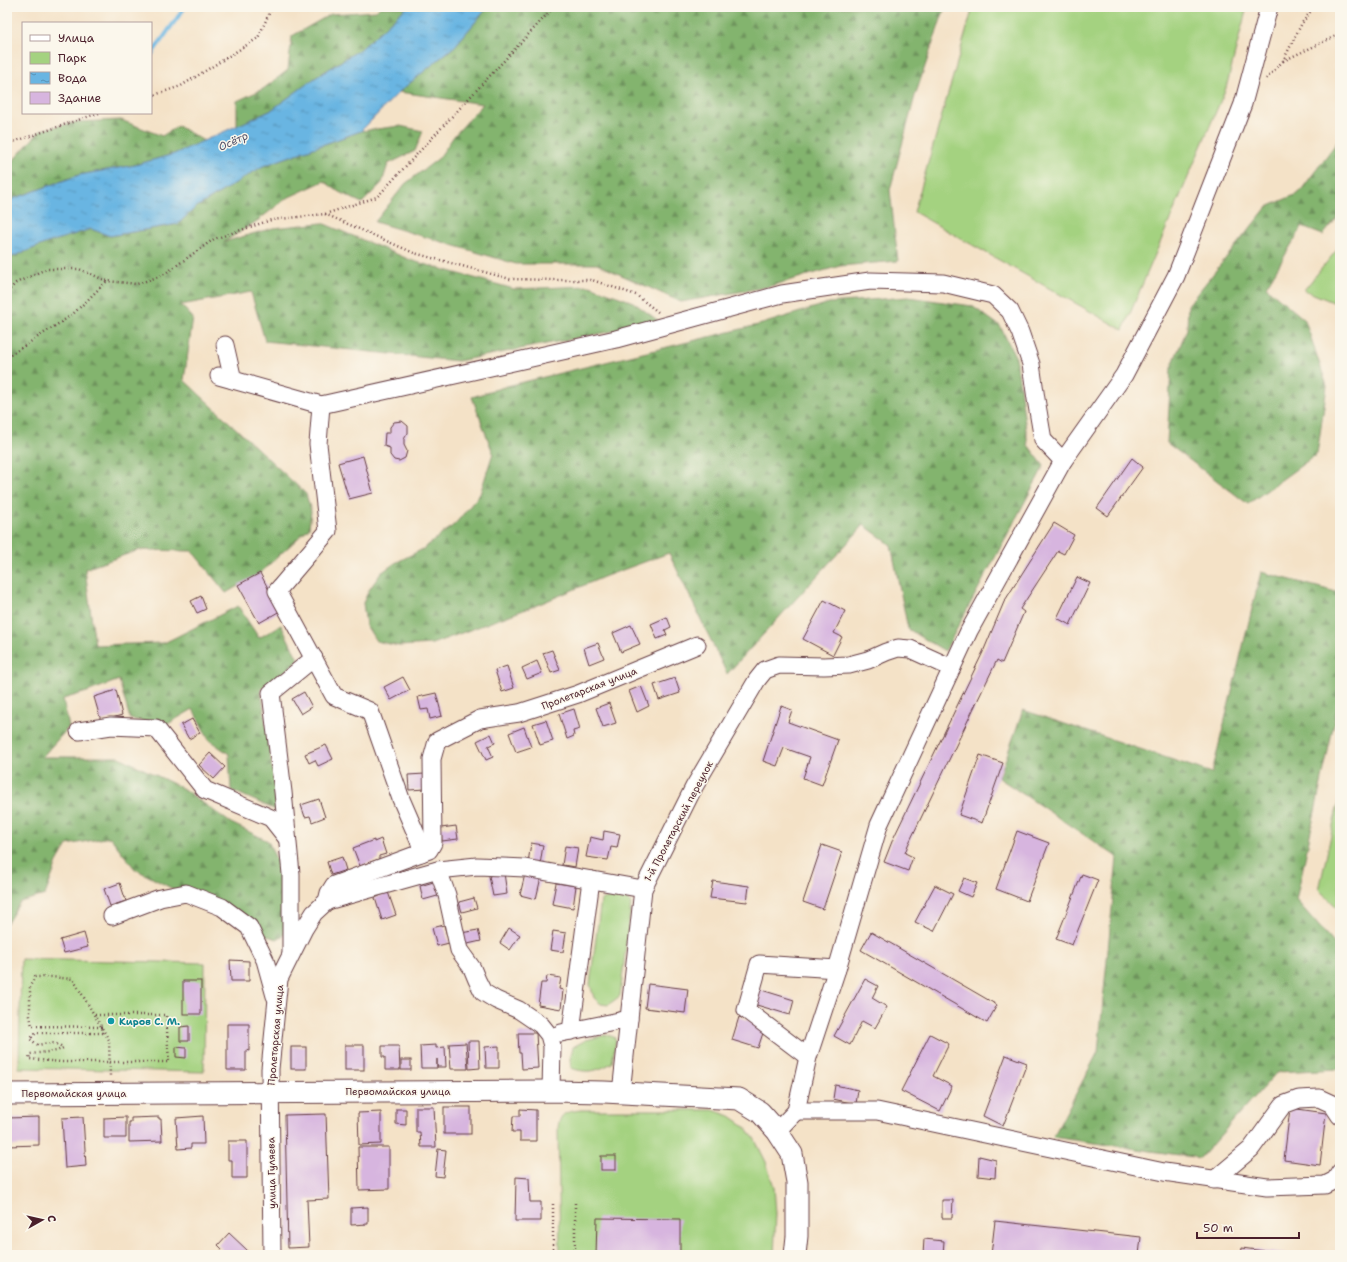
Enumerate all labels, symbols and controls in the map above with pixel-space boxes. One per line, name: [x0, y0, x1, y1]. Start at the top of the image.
legend: [22, 22, 152, 114]
text: Улица: [58, 30, 95, 46]
text: Парк: [58, 50, 87, 66]
text: Вода: [58, 70, 87, 86]
text: Здание: [58, 90, 102, 106]
water label: Осётр: [216, 128, 250, 155]
street label: Пролетарская улица: [540, 664, 639, 713]
street label: 1-й Пролетарский переулок: [641, 758, 716, 884]
street label: Пролетарская улица: [265, 983, 286, 1086]
place label: Киров С. М.: [119, 1015, 180, 1028]
marker: Киров С. М.: [106, 1016, 116, 1026]
street label: Первомайская улица: [346, 1085, 451, 1098]
street label: Первомайская улица: [22, 1087, 127, 1100]
street label: улица Гуляева: [264, 1136, 279, 1209]
north arrow: [22, 1200, 62, 1240]
text: С: [44, 1214, 59, 1223]
scale bar: [1197, 1214, 1299, 1240]
text: 50 m: [1203, 1220, 1233, 1236]

